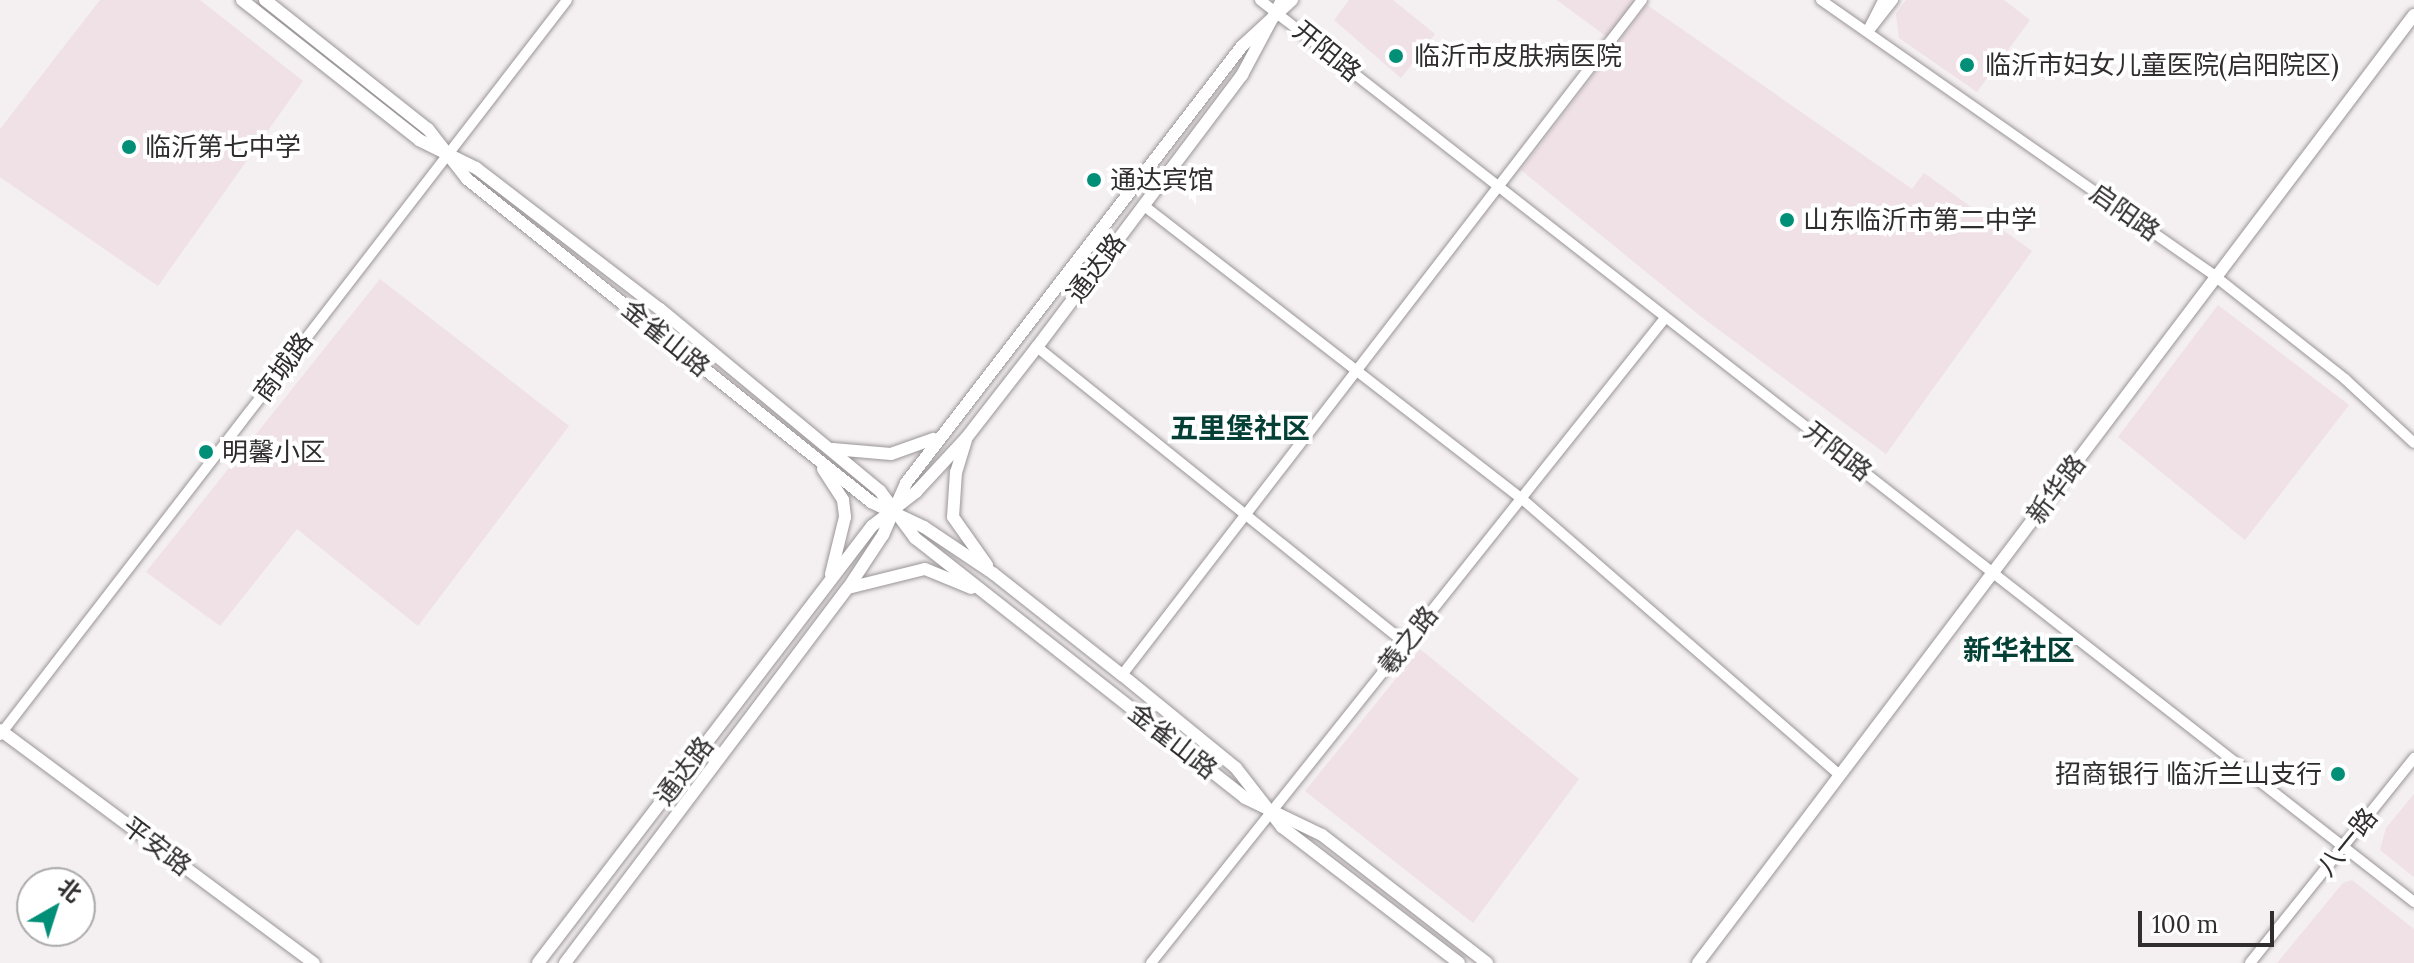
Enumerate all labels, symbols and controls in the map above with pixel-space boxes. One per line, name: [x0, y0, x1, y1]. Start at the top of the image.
street label: 开阳路: [1287, 14, 1367, 88]
place label: 临沂市皮肤病医院: [1414, 40, 1622, 72]
marker: 临沂市皮肤病医院: [1385, 45, 1407, 67]
place label: 临沂市妇女儿童医院(启阳院区): [1985, 49, 2339, 81]
marker: 临沂市妇女儿童医院(启阳院区): [1956, 54, 1978, 76]
place label: 临沂第七中学: [145, 131, 301, 163]
marker: 临沂第七中学: [120, 138, 138, 156]
place label: 通达宾馆: [1110, 164, 1214, 196]
marker: 通达宾馆: [1085, 171, 1103, 189]
street label: 启阳路: [2084, 177, 2166, 247]
place label: 山东临沂市第二中学: [1803, 204, 2037, 236]
marker: 山东临沂市第二中学: [1778, 211, 1796, 229]
street label: 通达路: [1060, 227, 1132, 309]
street label: 金雀山路: [616, 293, 716, 383]
street label: 商城路: [247, 326, 319, 408]
district label: 五里堡社区: [1170, 411, 1310, 445]
street label: 开阳路: [1798, 415, 1878, 487]
place label: 明馨小区: [222, 436, 326, 468]
marker: 明馨小区: [197, 443, 215, 461]
street label: 新华路: [2020, 448, 2092, 530]
street label: 羲之路: [1372, 600, 1444, 680]
district label: 新华社区: [1963, 633, 2075, 667]
street label: 金雀山路: [1122, 697, 1224, 785]
street label: 通达路: [648, 730, 720, 812]
place label: 招商银行 临沂兰山支行: [2055, 758, 2322, 790]
marker: 招商银行 临沂兰山支行: [2329, 765, 2347, 783]
street label: 八一路: [2310, 802, 2384, 882]
street label: 平安路: [116, 810, 198, 882]
north arrow: [16, 867, 96, 947]
text: 北: [52, 872, 87, 908]
scale bar: [2142, 895, 2278, 945]
text: 100 m: [2152, 909, 2218, 940]

